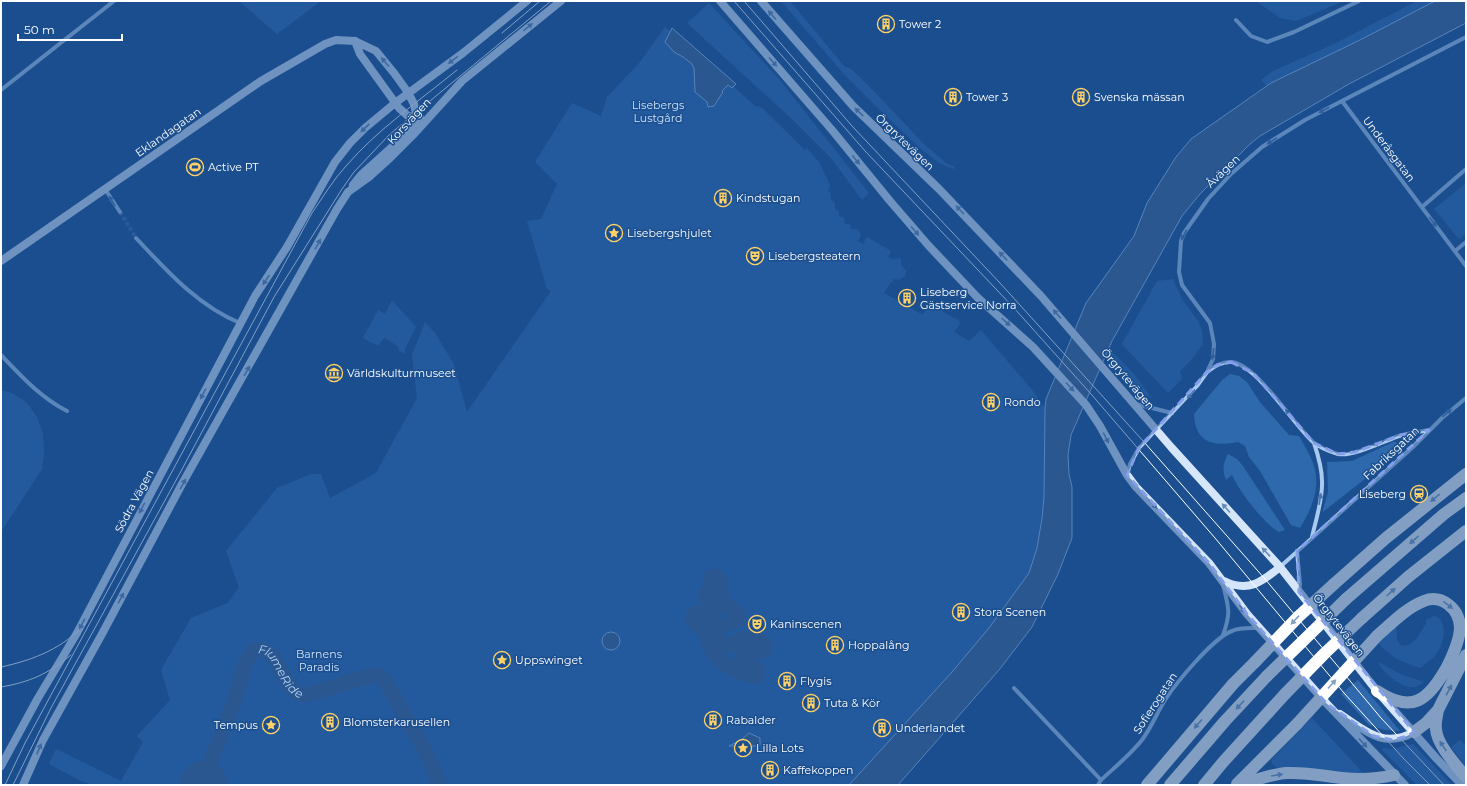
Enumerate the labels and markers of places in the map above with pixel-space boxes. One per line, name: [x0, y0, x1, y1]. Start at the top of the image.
building icon: Tower 2: [876, 14, 896, 34]
place label: Tower 2: [899, 17, 941, 31]
building icon: Tower 3: [943, 87, 963, 107]
building icon: Svenska mässan: [1071, 87, 1091, 107]
place label: Tower 3: [966, 90, 1008, 104]
place label: Svenska mässan: [1094, 90, 1185, 104]
sports icon: Active PT: [185, 157, 205, 177]
place label: Active PT: [208, 160, 259, 174]
building icon: Kindstugan: [713, 188, 733, 208]
place label: Kindstugan: [736, 191, 800, 205]
place icon: Lisebergshjulet: [604, 223, 624, 243]
place label: Lisebergshjulet: [627, 226, 712, 240]
theatre icon: Lisebergsteatern: [745, 246, 765, 266]
place label: Lisebergsteatern: [768, 249, 861, 263]
place label: Liseberg Gästservice Norra: [920, 285, 1017, 312]
building icon: Liseberg Gästservice Norra: [897, 288, 917, 308]
museum icon: Världskulturmuseet: [324, 363, 344, 383]
place label: Världskulturmuseet: [347, 366, 456, 380]
building icon: Rondo: [981, 392, 1001, 412]
place label: Rondo: [1004, 395, 1041, 409]
station icon: Liseberg: [1409, 484, 1429, 504]
place label: Liseberg: [1359, 487, 1406, 501]
building icon: Stora Scenen: [951, 602, 971, 622]
place label: Stora Scenen: [974, 605, 1046, 619]
theatre icon: Kaninscenen: [747, 614, 767, 634]
place label: Kaninscenen: [770, 617, 842, 631]
building icon: Hoppalång: [825, 635, 845, 655]
place label: Hoppalång: [848, 638, 910, 652]
place icon: Uppswinget: [492, 650, 512, 670]
place label: Uppswinget: [515, 653, 583, 667]
building icon: Flygis: [777, 671, 797, 691]
place label: Flygis: [800, 674, 832, 688]
building icon: Tuta & Kör: [801, 693, 821, 713]
place label: Tuta & Kör: [824, 696, 880, 710]
building icon: Rabalder: [703, 710, 723, 730]
building icon: Blomsterkarusellen: [320, 712, 340, 732]
place label: Rabalder: [726, 713, 776, 727]
place icon: Tempus: [261, 715, 281, 735]
place label: Blomsterkarusellen: [343, 715, 450, 729]
place label: Tempus: [214, 718, 259, 732]
building icon: Underlandet: [872, 718, 892, 738]
place label: Underlandet: [895, 721, 966, 735]
place icon: Lilla Lots: [733, 738, 753, 758]
place label: Lilla Lots: [756, 741, 804, 755]
building icon: Kaffekoppen: [760, 760, 780, 780]
place label: Kaffekoppen: [783, 763, 853, 777]

